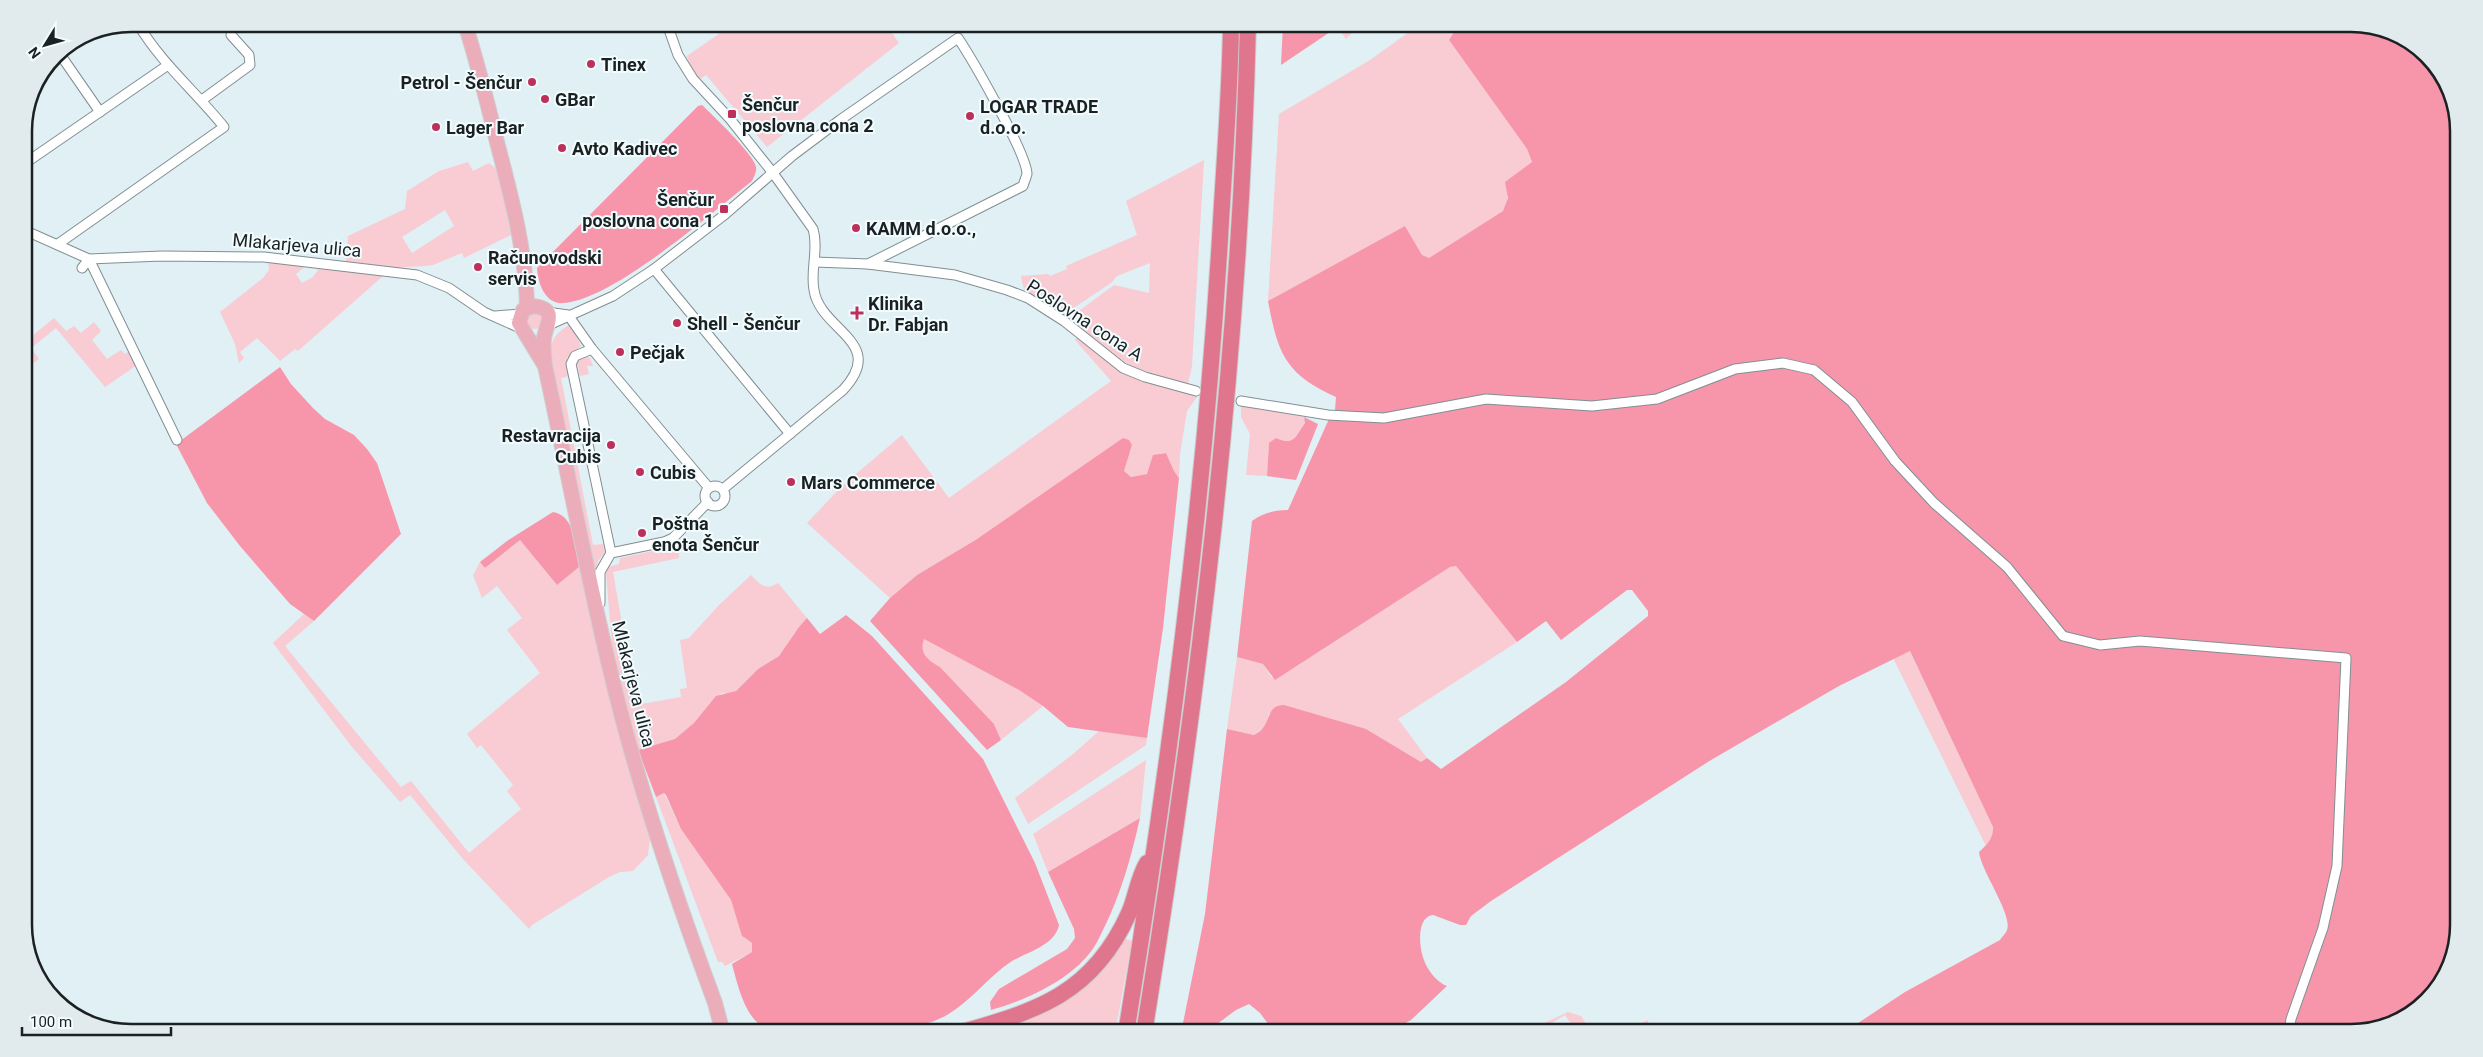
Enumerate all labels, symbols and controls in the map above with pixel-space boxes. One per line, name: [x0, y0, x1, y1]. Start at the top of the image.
north arrow: [20, 20, 70, 70]
text: N: [25, 44, 44, 62]
place label: Tinex: [601, 54, 647, 75]
marker: Tinex: [585, 58, 597, 70]
place label: Petrol - Šenčur: [400, 72, 522, 93]
marker: Petrol - Šenčur: [526, 76, 538, 88]
place label: GBar: [555, 89, 595, 110]
marker: GBar: [539, 93, 551, 105]
place label: Šenčur poslovna cona 2: [742, 94, 874, 136]
place label: LOGAR TRADE d.o.o.: [980, 96, 1098, 138]
marker: Šenčur poslovna cona 2: [726, 108, 738, 120]
marker: LOGAR TRADE d.o.o.: [964, 110, 976, 122]
place label: Lager Bar: [446, 117, 525, 138]
marker: Lager Bar: [430, 121, 442, 133]
place label: Avto Kadivec: [572, 138, 677, 159]
marker: Avto Kadivec: [556, 142, 568, 154]
place label: Šenčur poslovna cona 1: [582, 189, 714, 231]
marker: Šenčur poslovna cona 1: [718, 203, 730, 215]
place label: KAMM d.o.o.,: [866, 218, 976, 239]
marker: KAMM d.o.o.,: [850, 222, 862, 234]
street label: Mlakarjeva ulica: [232, 229, 362, 261]
place label: Računovodski servis: [488, 247, 602, 289]
marker: Računovodski servis: [472, 261, 484, 273]
street label: Poslovna cona A: [1023, 275, 1147, 365]
place label: Klinika Dr. Fabjan: [868, 293, 948, 335]
marker: Klinika Dr. Fabjan: [850, 306, 864, 320]
place label: Shell - Šenčur: [687, 313, 801, 334]
marker: Shell - Šenčur: [671, 317, 683, 329]
place label: Pečjak: [630, 342, 685, 363]
marker: Pečjak: [614, 346, 626, 358]
place label: Restavracija Cubis: [501, 425, 601, 467]
marker: Restavracija Cubis: [605, 439, 617, 451]
place label: Cubis: [650, 462, 696, 483]
marker: Cubis: [634, 466, 646, 478]
place label: Mars Commerce: [801, 472, 935, 493]
marker: Mars Commerce: [785, 476, 797, 488]
place label: Poštna enota Šenčur: [652, 513, 760, 555]
marker: Poštna enota Šenčur: [636, 527, 648, 539]
street label: Mlakarjeva ulica: [608, 619, 660, 749]
scale bar: [22, 1004, 171, 1036]
text: 100 m: [30, 1013, 72, 1031]

